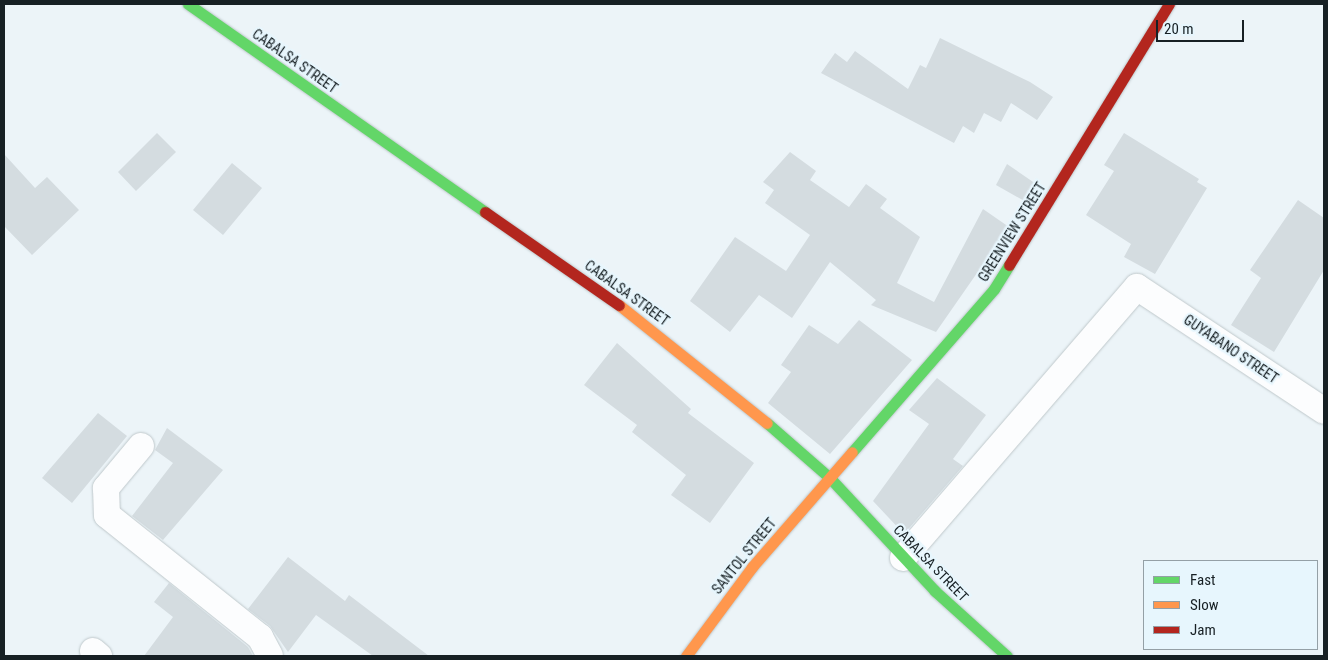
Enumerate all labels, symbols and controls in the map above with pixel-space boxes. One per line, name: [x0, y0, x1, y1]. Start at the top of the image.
scale bar: [1158, 10, 1246, 42]
text: 20 m: [1164, 20, 1194, 38]
street label: CABALSA STREET: [249, 25, 341, 97]
street label: GREENVIEW STREET: [975, 179, 1049, 285]
street label: CABALSA STREET: [582, 257, 672, 329]
street label: GUYABANO STREET: [1181, 311, 1281, 387]
street label: SANTOL STREET: [708, 515, 780, 597]
street label: CABALSA STREET: [890, 521, 972, 605]
legend: [1143, 560, 1318, 650]
text: Fast: [1190, 571, 1215, 589]
text: Slow: [1190, 596, 1219, 614]
text: Jam: [1190, 621, 1216, 639]

